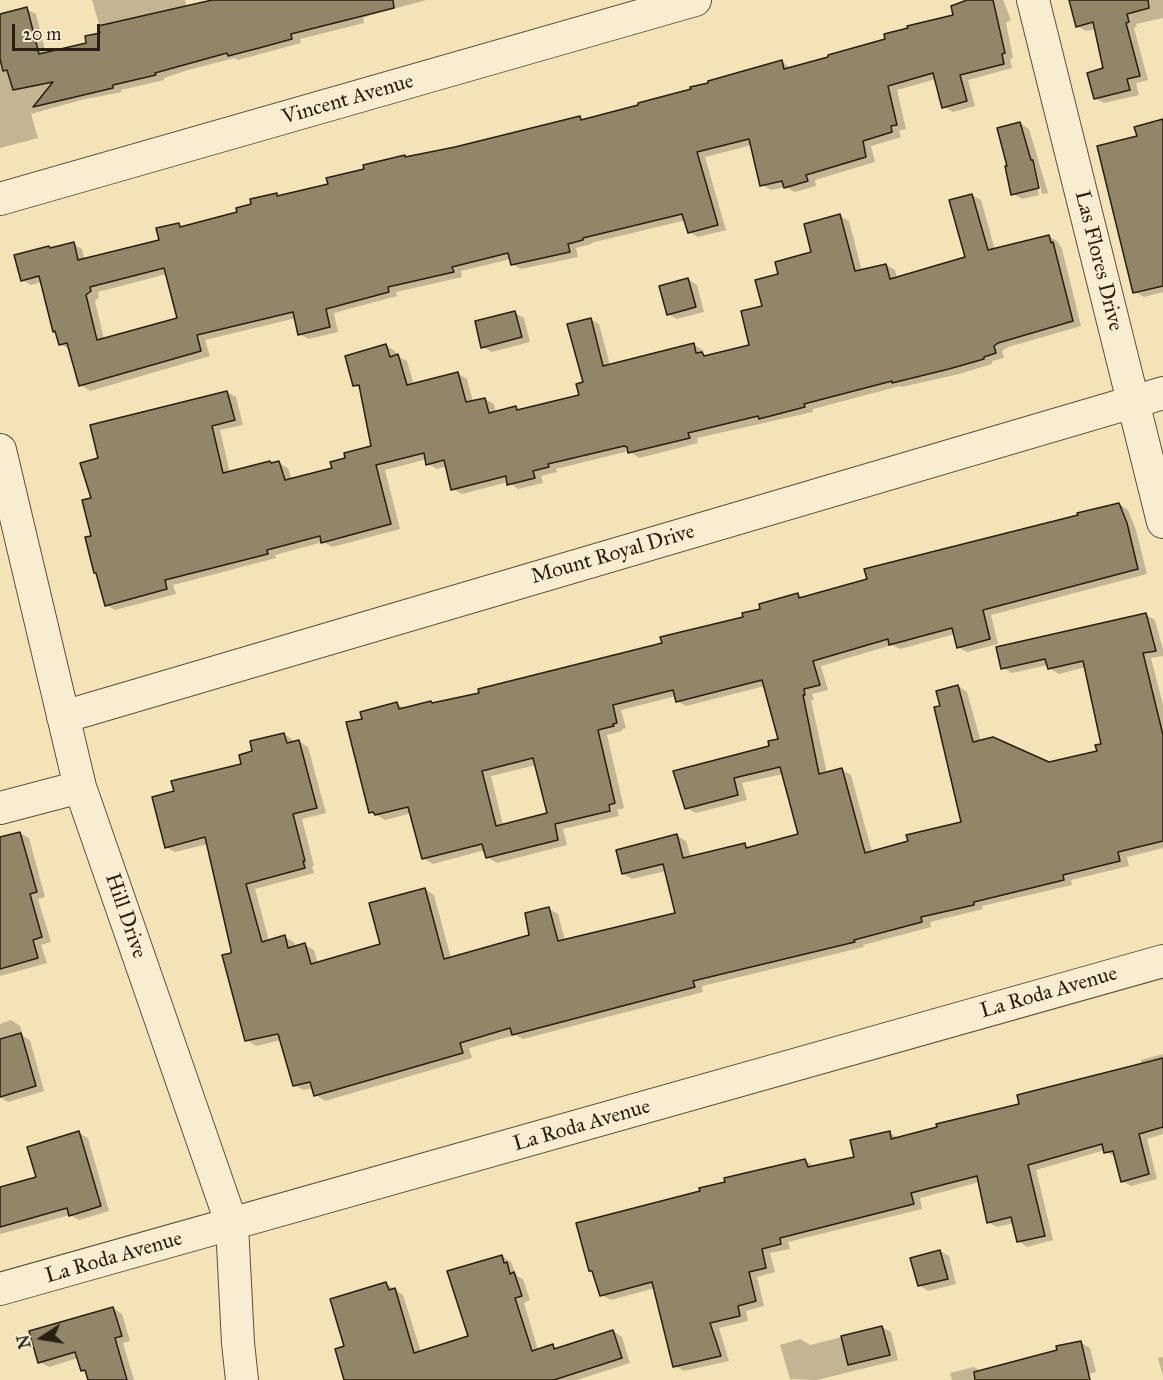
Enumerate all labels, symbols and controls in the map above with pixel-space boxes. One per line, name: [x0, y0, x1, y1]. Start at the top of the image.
scale bar: [15, 12, 104, 50]
text: 20 m: [23, 23, 61, 45]
street label: Vincent Avenue: [279, 69, 417, 131]
street label: Las Flores Drive: [1068, 188, 1128, 334]
street label: Mount Royal Drive: [528, 520, 698, 590]
street label: Hill Drive: [99, 870, 151, 962]
street label: La Roda Avenue: [978, 961, 1120, 1025]
street label: La Roda Avenue: [511, 1094, 653, 1158]
street label: La Roda Avenue: [43, 1226, 185, 1290]
north arrow: [12, 1308, 72, 1368]
text: N: [13, 1333, 35, 1350]

